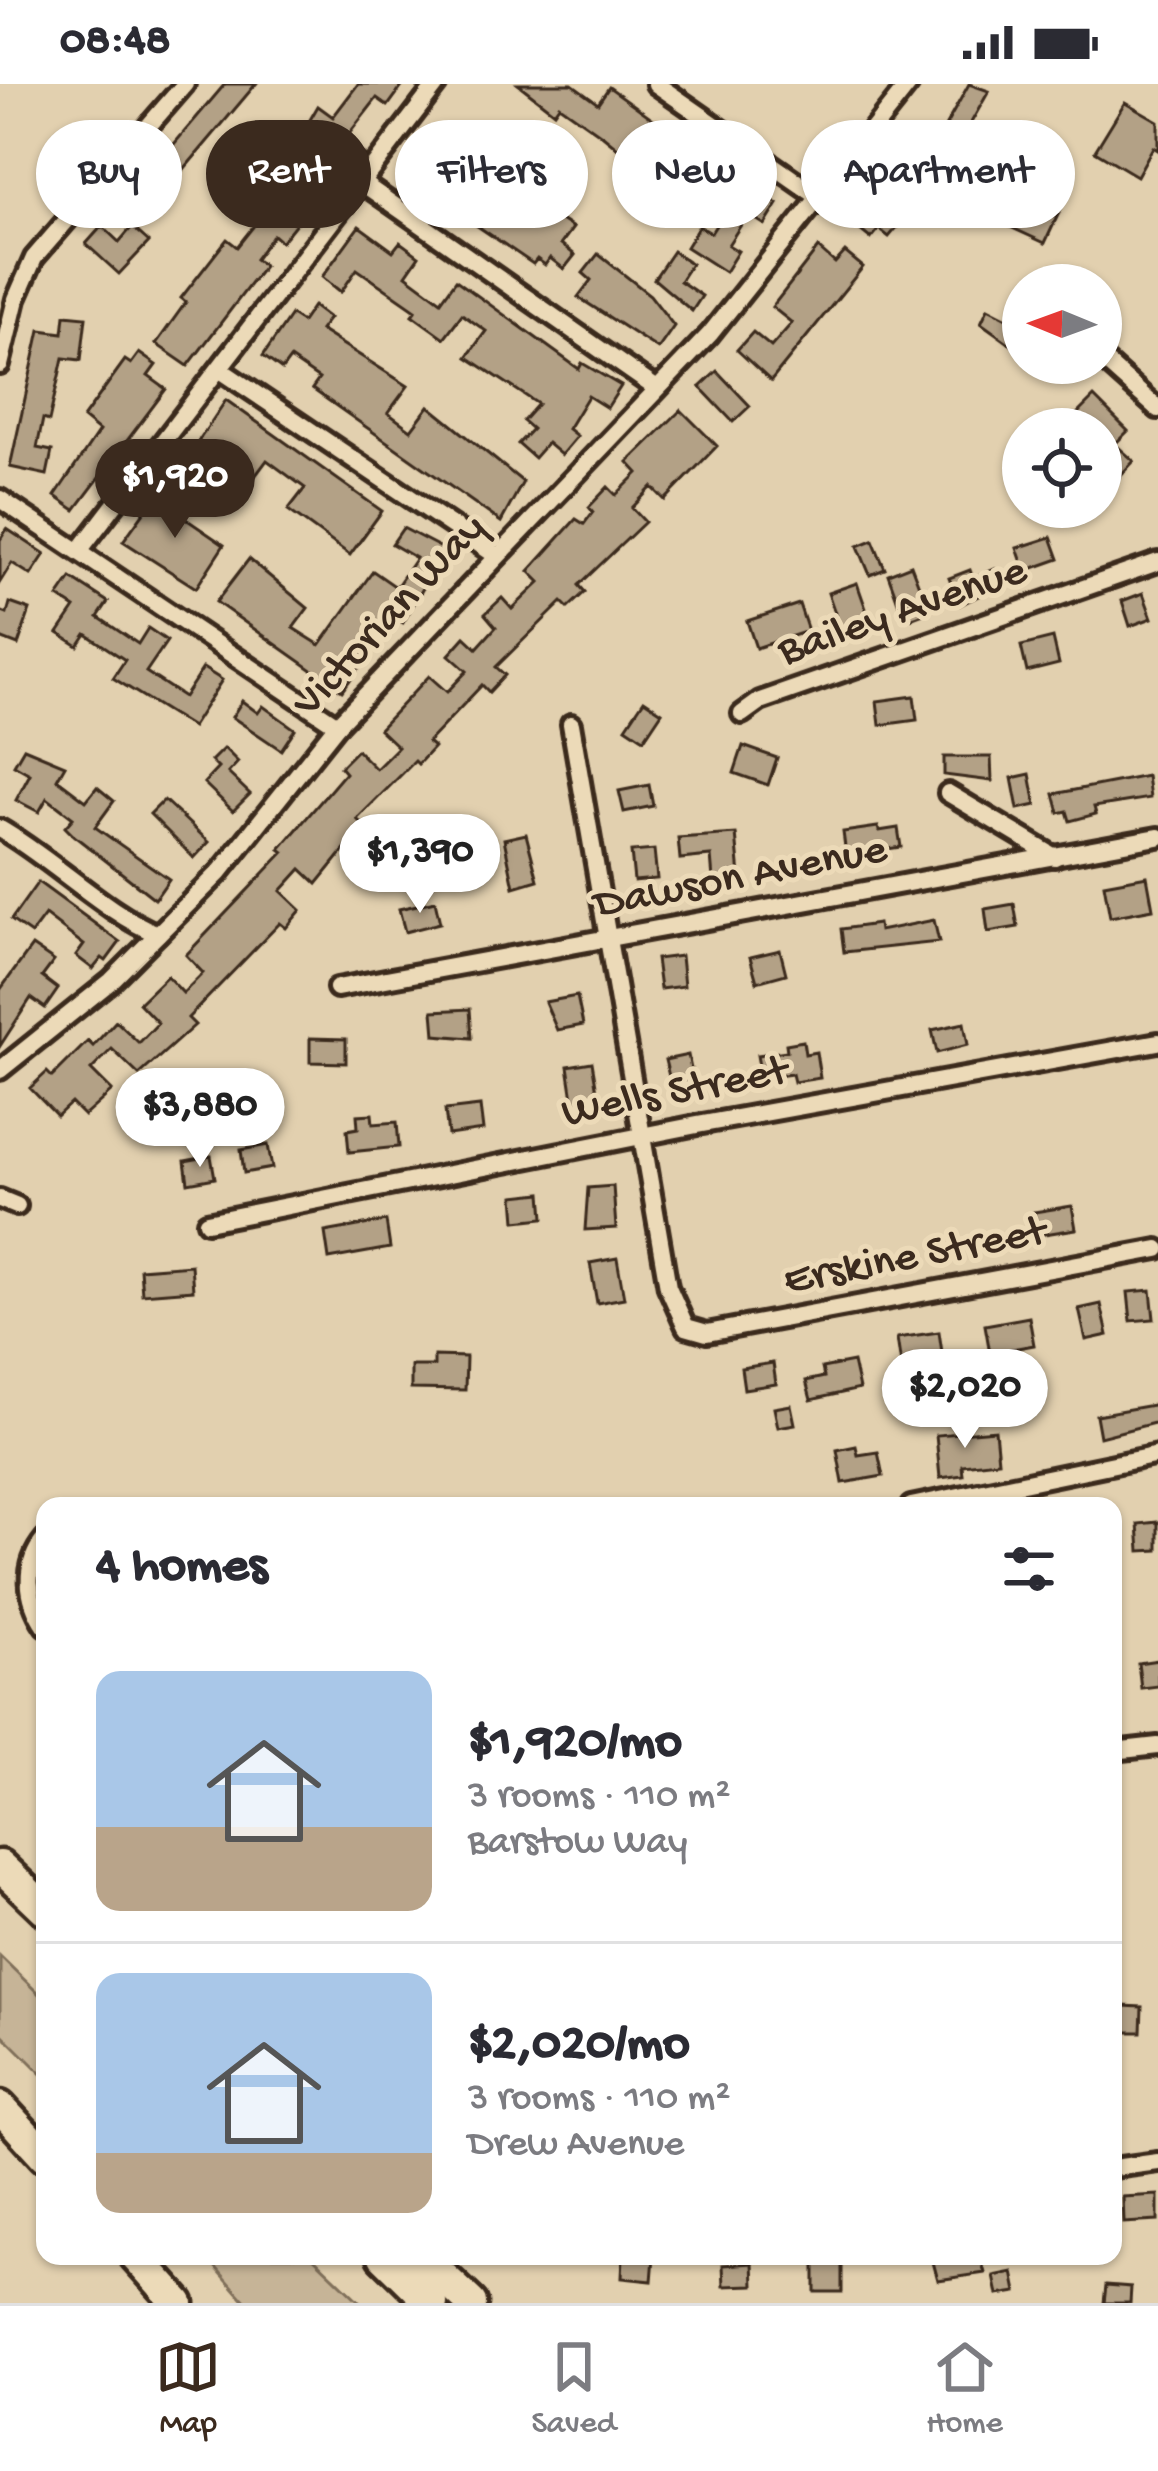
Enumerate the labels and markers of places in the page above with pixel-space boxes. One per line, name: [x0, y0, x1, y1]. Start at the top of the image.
pin: $1,920: [77, 439, 273, 541]
pin: $1,390: [322, 814, 518, 916]
pin: $3,880: [102, 1068, 298, 1170]
pin: $2,020: [867, 1349, 1063, 1451]

